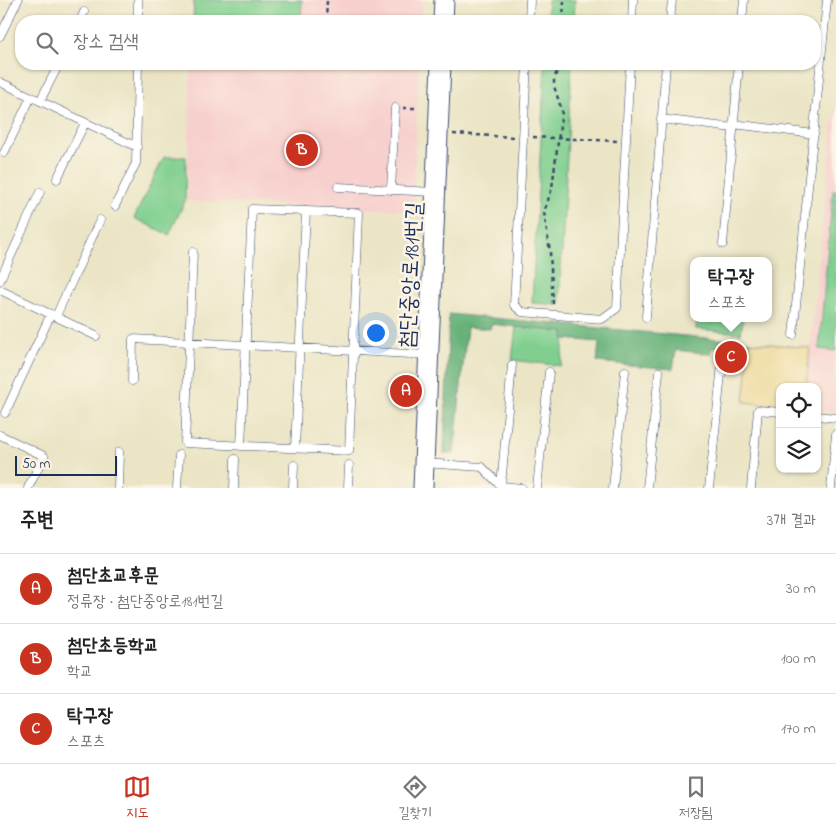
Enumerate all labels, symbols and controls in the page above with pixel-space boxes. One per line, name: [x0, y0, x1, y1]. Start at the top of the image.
search box: [15, 15, 821, 70]
icon: search: [33, 29, 61, 57]
text: 장소 검색: [73, 29, 139, 56]
pin: B: [286, 131, 318, 169]
street label: 첨단중앙로181번길: [392, 201, 432, 349]
popup: [690, 257, 772, 322]
text: 탁구장: [708, 264, 754, 291]
text: 스포츠: [708, 291, 747, 315]
your location: [363, 320, 389, 346]
pin: C: [715, 338, 747, 376]
pin: A: [390, 372, 422, 410]
map controls: [776, 383, 821, 473]
button: locate: [776, 383, 821, 428]
button: layers: [776, 428, 821, 473]
scale bar: [15, 453, 118, 476]
text: 50 m: [22, 454, 50, 475]
text: 주변: [20, 506, 54, 536]
text: 3개 결과: [767, 509, 816, 533]
text: 첨단초교후문: [67, 563, 159, 590]
text: A: [31, 577, 41, 601]
text: 30 m: [786, 577, 816, 601]
text: 정류장 · 첨단중앙로181번길: [67, 590, 223, 614]
text: 첨단초등학교: [67, 633, 159, 660]
text: B: [31, 647, 41, 671]
text: 100 m: [781, 647, 816, 671]
text: 학교: [67, 660, 93, 684]
text: 탁구장: [67, 703, 113, 730]
text: C: [32, 717, 40, 741]
text: 170 m: [781, 717, 816, 741]
text: 스포츠: [67, 730, 106, 754]
tab: 지도: [123, 773, 151, 824]
tab: 길찾기: [398, 773, 432, 824]
tab: 저장됨: [679, 773, 713, 824]

